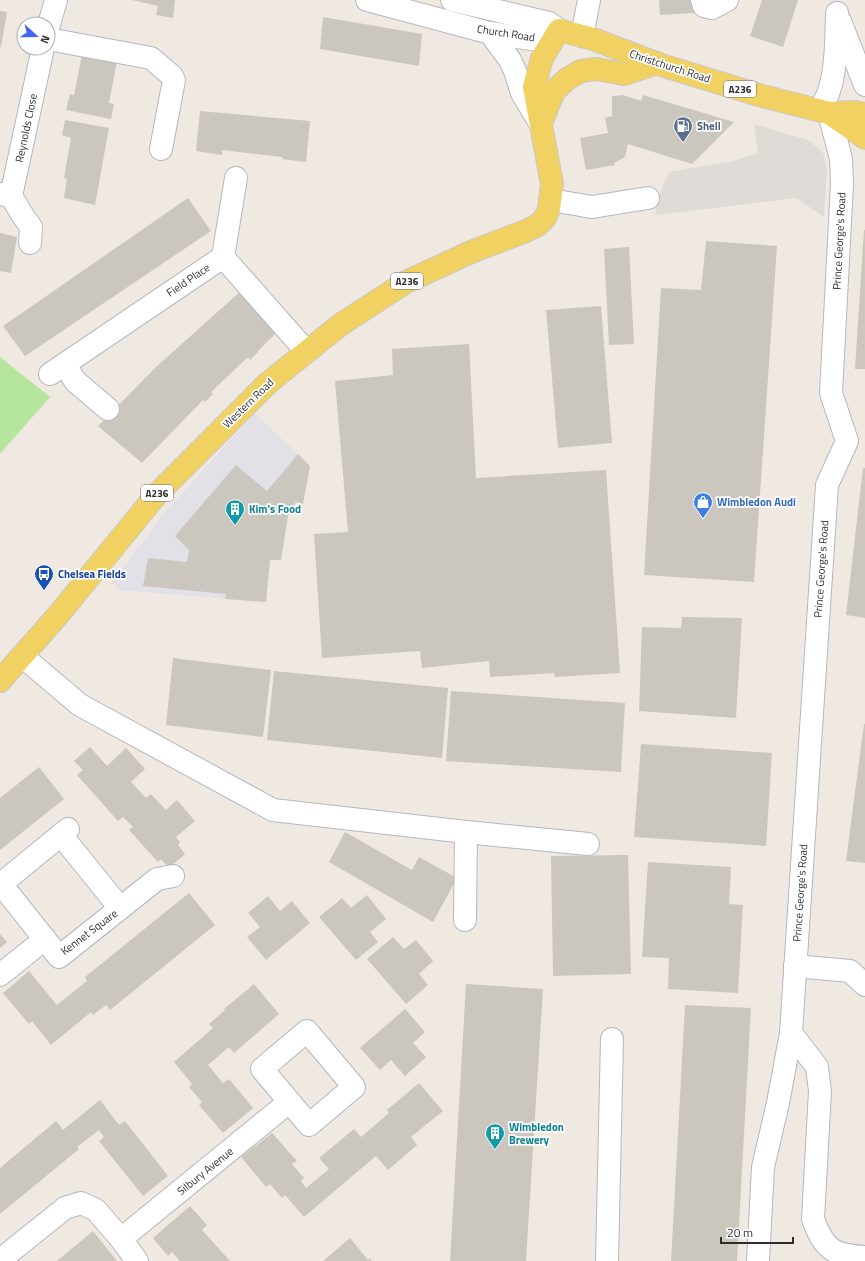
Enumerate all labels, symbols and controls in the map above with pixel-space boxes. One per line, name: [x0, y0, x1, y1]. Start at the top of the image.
north arrow: [16, 16, 56, 56]
street label: Church Road: [476, 21, 536, 45]
text: N: [37, 33, 54, 46]
street label: Christchurch Road: [627, 45, 713, 87]
road number: A236: [724, 81, 756, 97]
street label: Reynolds Close: [11, 92, 41, 164]
fuel station icon: Shell: [672, 115, 694, 143]
place label: Shell: [697, 118, 721, 134]
street label: Prince George's Road: [828, 192, 850, 290]
street label: Field Place: [163, 259, 213, 300]
road number: A236: [391, 273, 423, 289]
street label: Western Road: [219, 374, 277, 432]
road number: A236: [141, 485, 173, 501]
shop icon: Wimbledon Audi: [692, 491, 714, 519]
place label: Wimbledon Audi: [717, 494, 796, 510]
building icon: Kim's Food: [224, 498, 246, 526]
place label: Kim's Food: [249, 501, 301, 517]
street label: Prince George's Road: [810, 519, 832, 618]
bus stop icon: Chelsea Fields: [33, 563, 55, 591]
place label: Chelsea Fields: [58, 566, 126, 582]
street label: Prince George's Road: [789, 843, 811, 942]
street label: Kennet Square: [57, 905, 121, 959]
place label: Wimbledon Brewery: [509, 1119, 564, 1148]
building icon: Wimbledon Brewery: [484, 1122, 506, 1150]
street label: Silbury Avenue: [173, 1143, 237, 1199]
scale bar: [721, 1219, 793, 1245]
text: 20 m: [727, 1223, 753, 1242]

